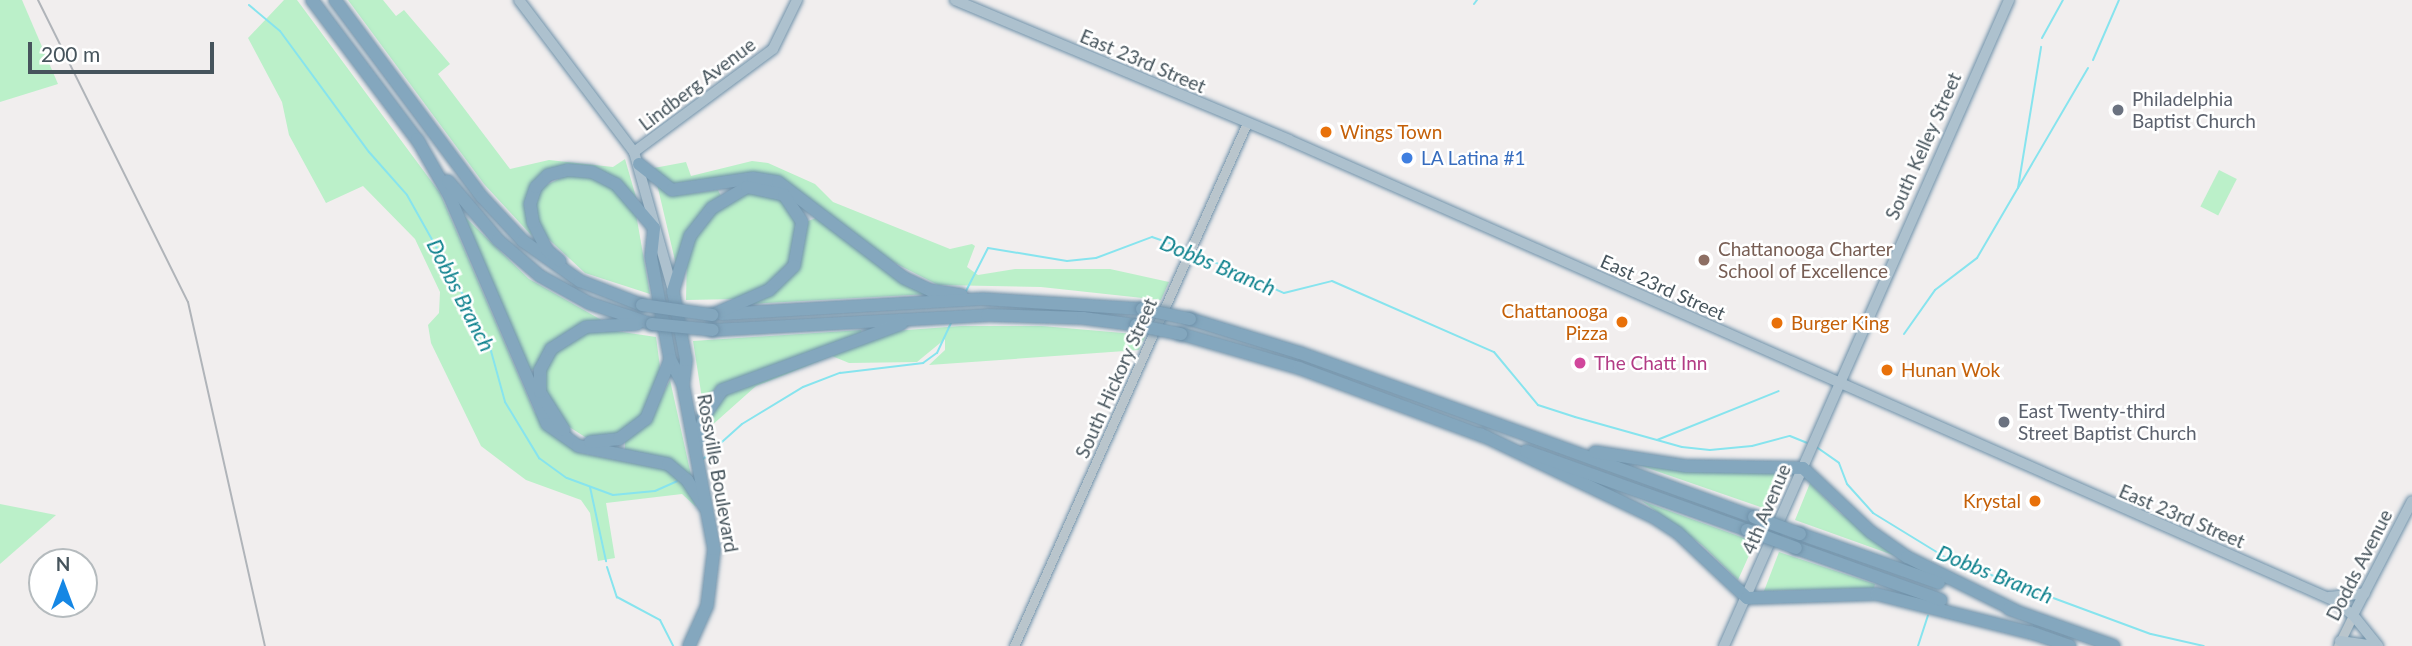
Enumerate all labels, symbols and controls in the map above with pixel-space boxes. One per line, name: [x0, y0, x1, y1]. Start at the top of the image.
street label: East 23rd Street: [1077, 24, 1209, 98]
scale bar: [32, 28, 217, 72]
street label: Lindberg Avenue: [634, 33, 760, 135]
text: 200 m: [41, 41, 100, 66]
street label: South Kelley Street: [1880, 69, 1966, 223]
place label: Philadelphia Baptist Church: [2132, 88, 2256, 132]
marker: Philadelphia Baptist Church: [2110, 102, 2126, 118]
place label: Wings Town: [1340, 121, 1443, 143]
marker: Wings Town: [1318, 124, 1334, 140]
place label: LA Latina #1: [1421, 147, 1526, 169]
marker: LA Latina #1: [1399, 150, 1415, 166]
water label: Dobbs Branch: [1157, 229, 1279, 301]
water label: Dobbs Branch: [422, 235, 500, 355]
place label: Chattanooga Charter School of Excellence: [1718, 238, 1893, 282]
street label: East 23rd Street: [1597, 249, 1729, 325]
marker: Chattanooga Charter School of Excellence: [1696, 252, 1712, 268]
street label: South Hickory Street: [1070, 294, 1162, 462]
place label: Chattanooga Pizza: [1502, 300, 1608, 344]
place label: Burger King: [1791, 312, 1890, 334]
marker: Chattanooga Pizza: [1614, 314, 1630, 330]
marker: Burger King: [1769, 315, 1785, 331]
place label: The Chatt Inn: [1594, 352, 1707, 374]
marker: The Chatt Inn: [1572, 355, 1588, 371]
place label: Hunan Wok: [1901, 359, 2000, 381]
marker: Hunan Wok: [1879, 362, 1895, 378]
street label: Rossville Boulevard: [693, 392, 743, 554]
place label: East Twenty-third Street Baptist Church: [2018, 400, 2197, 444]
marker: East Twenty-third Street Baptist Church: [1996, 414, 2012, 430]
street label: 4th Avenue: [1737, 460, 1795, 558]
street label: East 23rd Street: [2116, 479, 2248, 553]
place label: Krystal: [1963, 490, 2021, 512]
marker: Krystal: [2027, 493, 2043, 509]
street label: Dodds Avenue: [2321, 505, 2397, 625]
water label: Dobbs Branch: [1933, 539, 2057, 609]
north arrow: [28, 548, 98, 618]
text: N: [56, 552, 70, 575]

